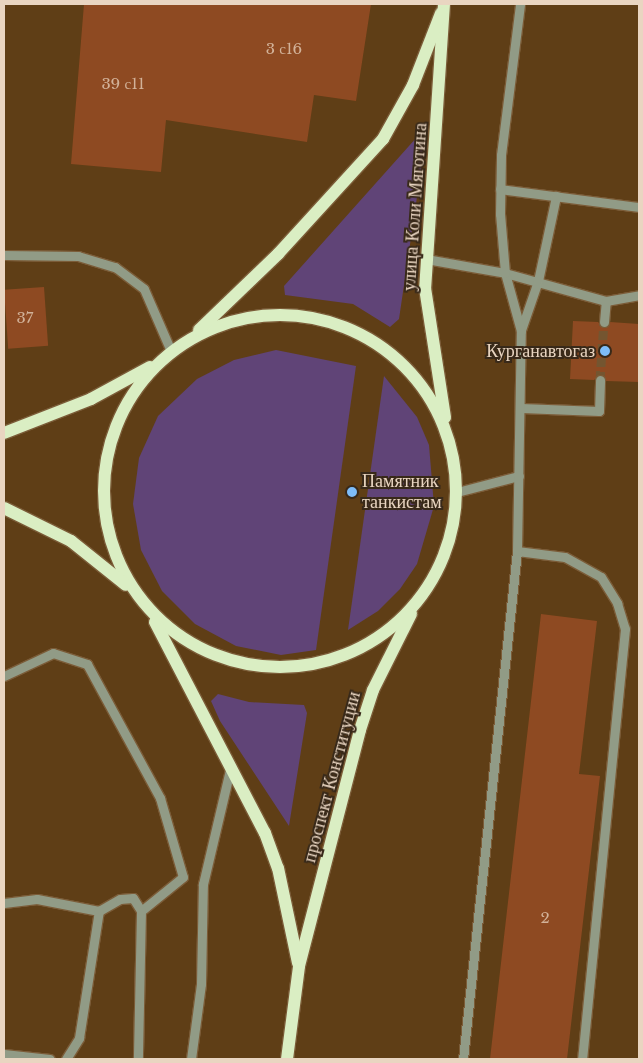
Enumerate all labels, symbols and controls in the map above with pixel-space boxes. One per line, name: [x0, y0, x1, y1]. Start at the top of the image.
house number: 3 с16: [266, 40, 302, 58]
house number: 39 с11: [101, 75, 145, 93]
street label: улица Коли Мяготина: [398, 122, 432, 292]
house number: 37: [17, 309, 33, 327]
place label: Курганавтогаз: [486, 340, 595, 362]
marker: Курганавтогаз: [599, 345, 611, 357]
place label: Памятник танкистам: [362, 471, 442, 514]
marker: Памятник танкистам: [346, 486, 358, 498]
street label: проспект Конституции: [299, 689, 365, 865]
house number: 2: [540, 909, 550, 927]

